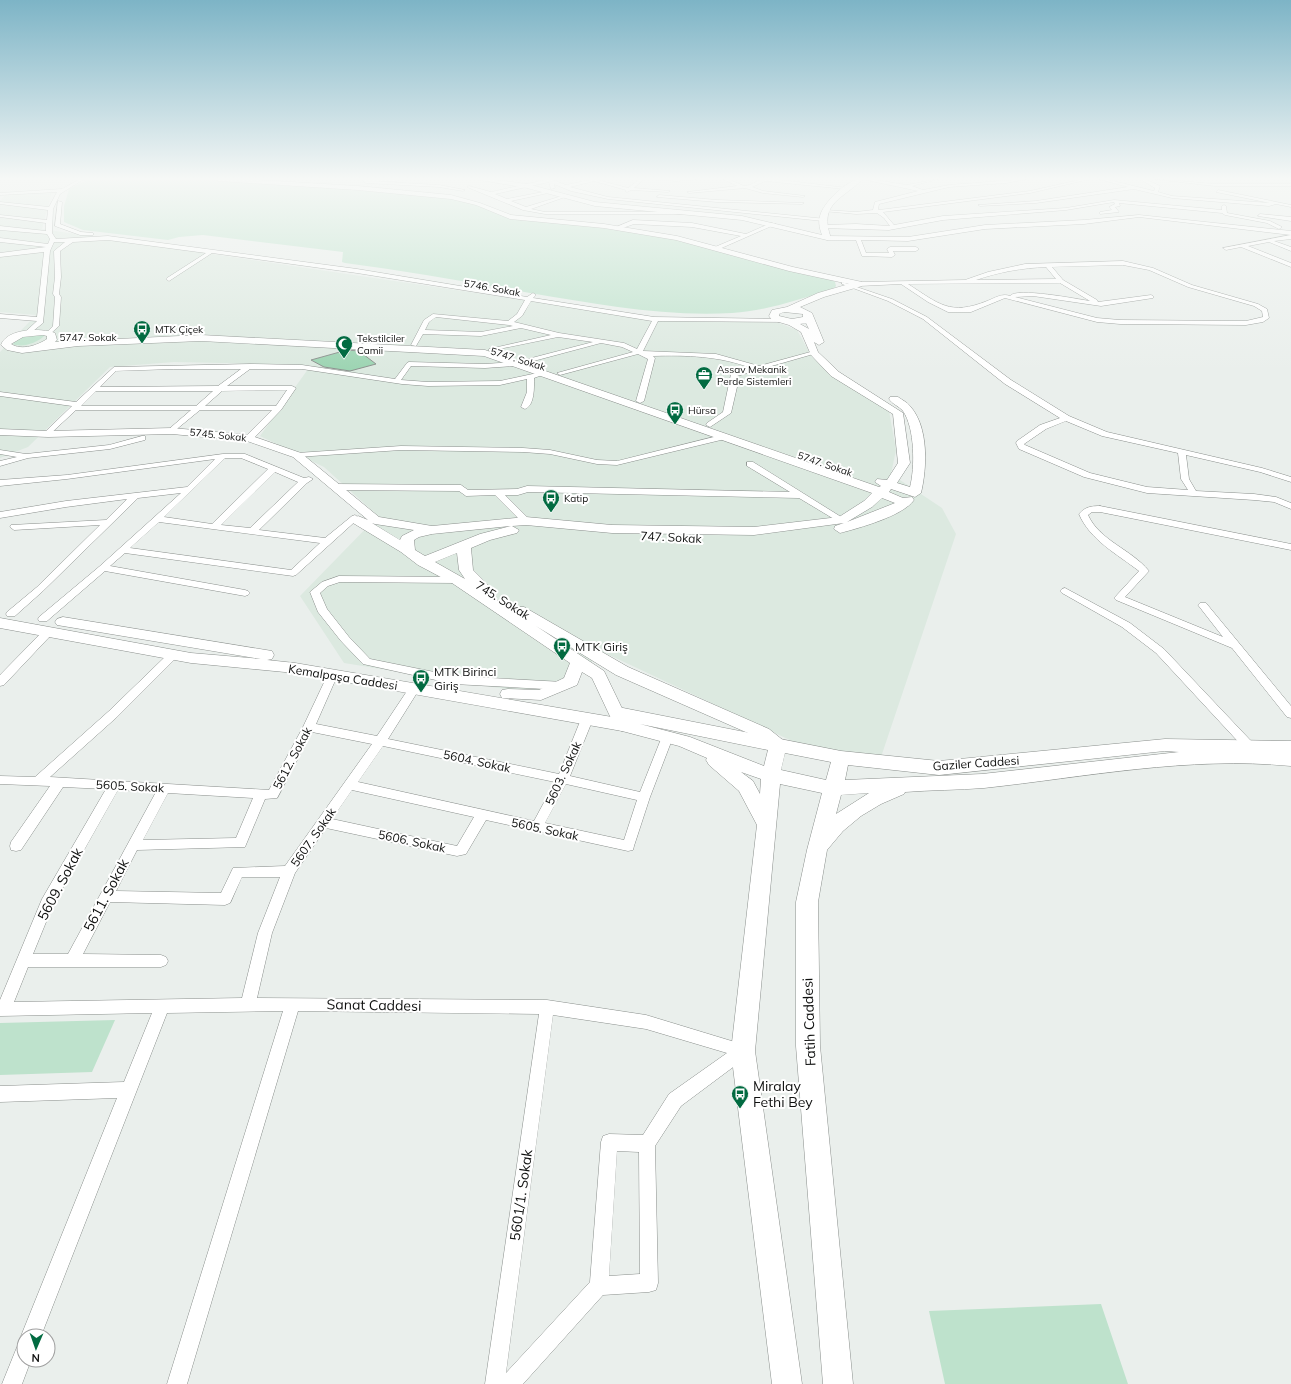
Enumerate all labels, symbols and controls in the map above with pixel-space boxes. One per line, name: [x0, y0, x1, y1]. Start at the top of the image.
street label: 5746. Sokak: [463, 277, 522, 300]
bus stop icon: MTK Çiçek: [132, 319, 152, 344]
place label: MTK Çiçek: [155, 323, 204, 336]
street label: 5747. Sokak: [59, 331, 117, 344]
place label: Tekstilciler Camii: [357, 332, 405, 357]
mosque icon: Tekstilciler Camii: [334, 334, 354, 359]
street label: 5747. Sokak: [489, 344, 548, 374]
place label: Assav Mekanik Perde Sistemleri: [717, 363, 791, 388]
office icon: Assav Mekanik Perde Sistemleri: [694, 365, 714, 390]
bus stop icon: Hürsa: [665, 400, 685, 425]
place label: Hürsa: [688, 404, 716, 417]
street label: 5745. Sokak: [189, 426, 248, 445]
street label: 5747. Sokak: [796, 449, 855, 480]
bus stop icon: Katip: [541, 488, 561, 513]
place label: Katip: [564, 492, 588, 505]
street label: 747. Sokak: [640, 528, 703, 546]
street label: 745. Sokak: [473, 577, 534, 623]
bus stop icon: MTK Giriş: [552, 636, 572, 661]
place label: MTK Giriş: [575, 639, 628, 654]
street label: Kemalpaşa Caddesi: [287, 661, 399, 693]
place label: MTK Birinci Giriş: [434, 664, 496, 693]
bus stop icon: MTK Birinci Giriş: [411, 668, 431, 693]
street label: 5612. Sokak: [269, 724, 315, 792]
street label: 5603. Sokak: [542, 738, 585, 807]
street label: 5604. Sokak: [442, 747, 513, 776]
street label: Gaziler Caddesi: [932, 752, 1020, 774]
street label: 5605. Sokak: [95, 777, 165, 795]
street label: 5607. Sokak: [287, 804, 339, 869]
street label: 5605. Sokak: [510, 815, 581, 844]
street label: 5606. Sokak: [377, 827, 448, 856]
street label: 5609. Sokak: [33, 844, 87, 924]
street label: 5611. Sokak: [79, 855, 133, 935]
street label: Fatih Caddesi: [798, 977, 820, 1067]
street label: Sanat Caddesi: [326, 995, 422, 1015]
place label: Miralay Fethi Bey: [753, 1077, 813, 1111]
bus stop icon: Miralay Fethi Bey: [730, 1084, 750, 1109]
street label: 5601/1. Sokak: [506, 1147, 536, 1242]
north arrow: [16, 1328, 56, 1368]
text: N: [31, 1351, 40, 1365]

